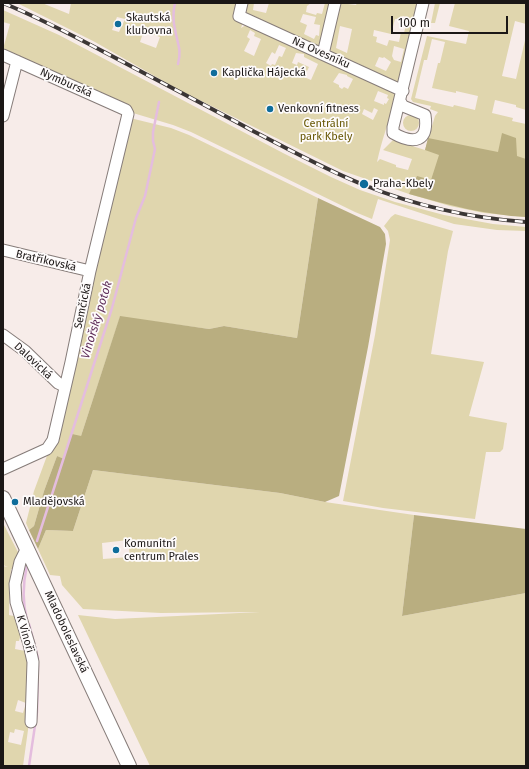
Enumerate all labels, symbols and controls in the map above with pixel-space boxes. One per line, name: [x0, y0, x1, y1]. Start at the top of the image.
scale bar: [393, 8, 510, 34]
place label: Skautská klubovna: [126, 11, 172, 37]
text: 100 m: [398, 16, 430, 30]
marker: Skautská klubovna: [113, 19, 123, 29]
street label: Na Ovesníku: [290, 34, 352, 72]
street label: Nymburská: [38, 66, 94, 100]
place label: Kaplička Hájecká: [222, 66, 306, 80]
marker: Kaplička Hájecká: [209, 68, 219, 78]
place label: Venkovní fitness: [278, 102, 359, 116]
marker: Venkovní fitness: [265, 104, 275, 114]
park label: Centrální park Kbely: [300, 117, 352, 143]
place label: Praha-Kbely: [373, 177, 433, 191]
marker: Praha-Kbely: [358, 178, 370, 190]
street label: Bratříkovská: [14, 248, 78, 274]
water label: Vinořský potok: [78, 279, 116, 361]
street label: Semčická: [72, 282, 94, 330]
street label: Dalovická: [11, 340, 55, 382]
place label: Mladějovská: [23, 495, 85, 509]
marker: Mladějovská: [10, 497, 20, 507]
place label: Komunitní centrum Prales: [124, 537, 199, 563]
marker: Komunitní centrum Prales: [111, 545, 121, 555]
street label: Mladoboleslavská: [41, 589, 91, 675]
street label: K Vinoři: [13, 614, 37, 654]

